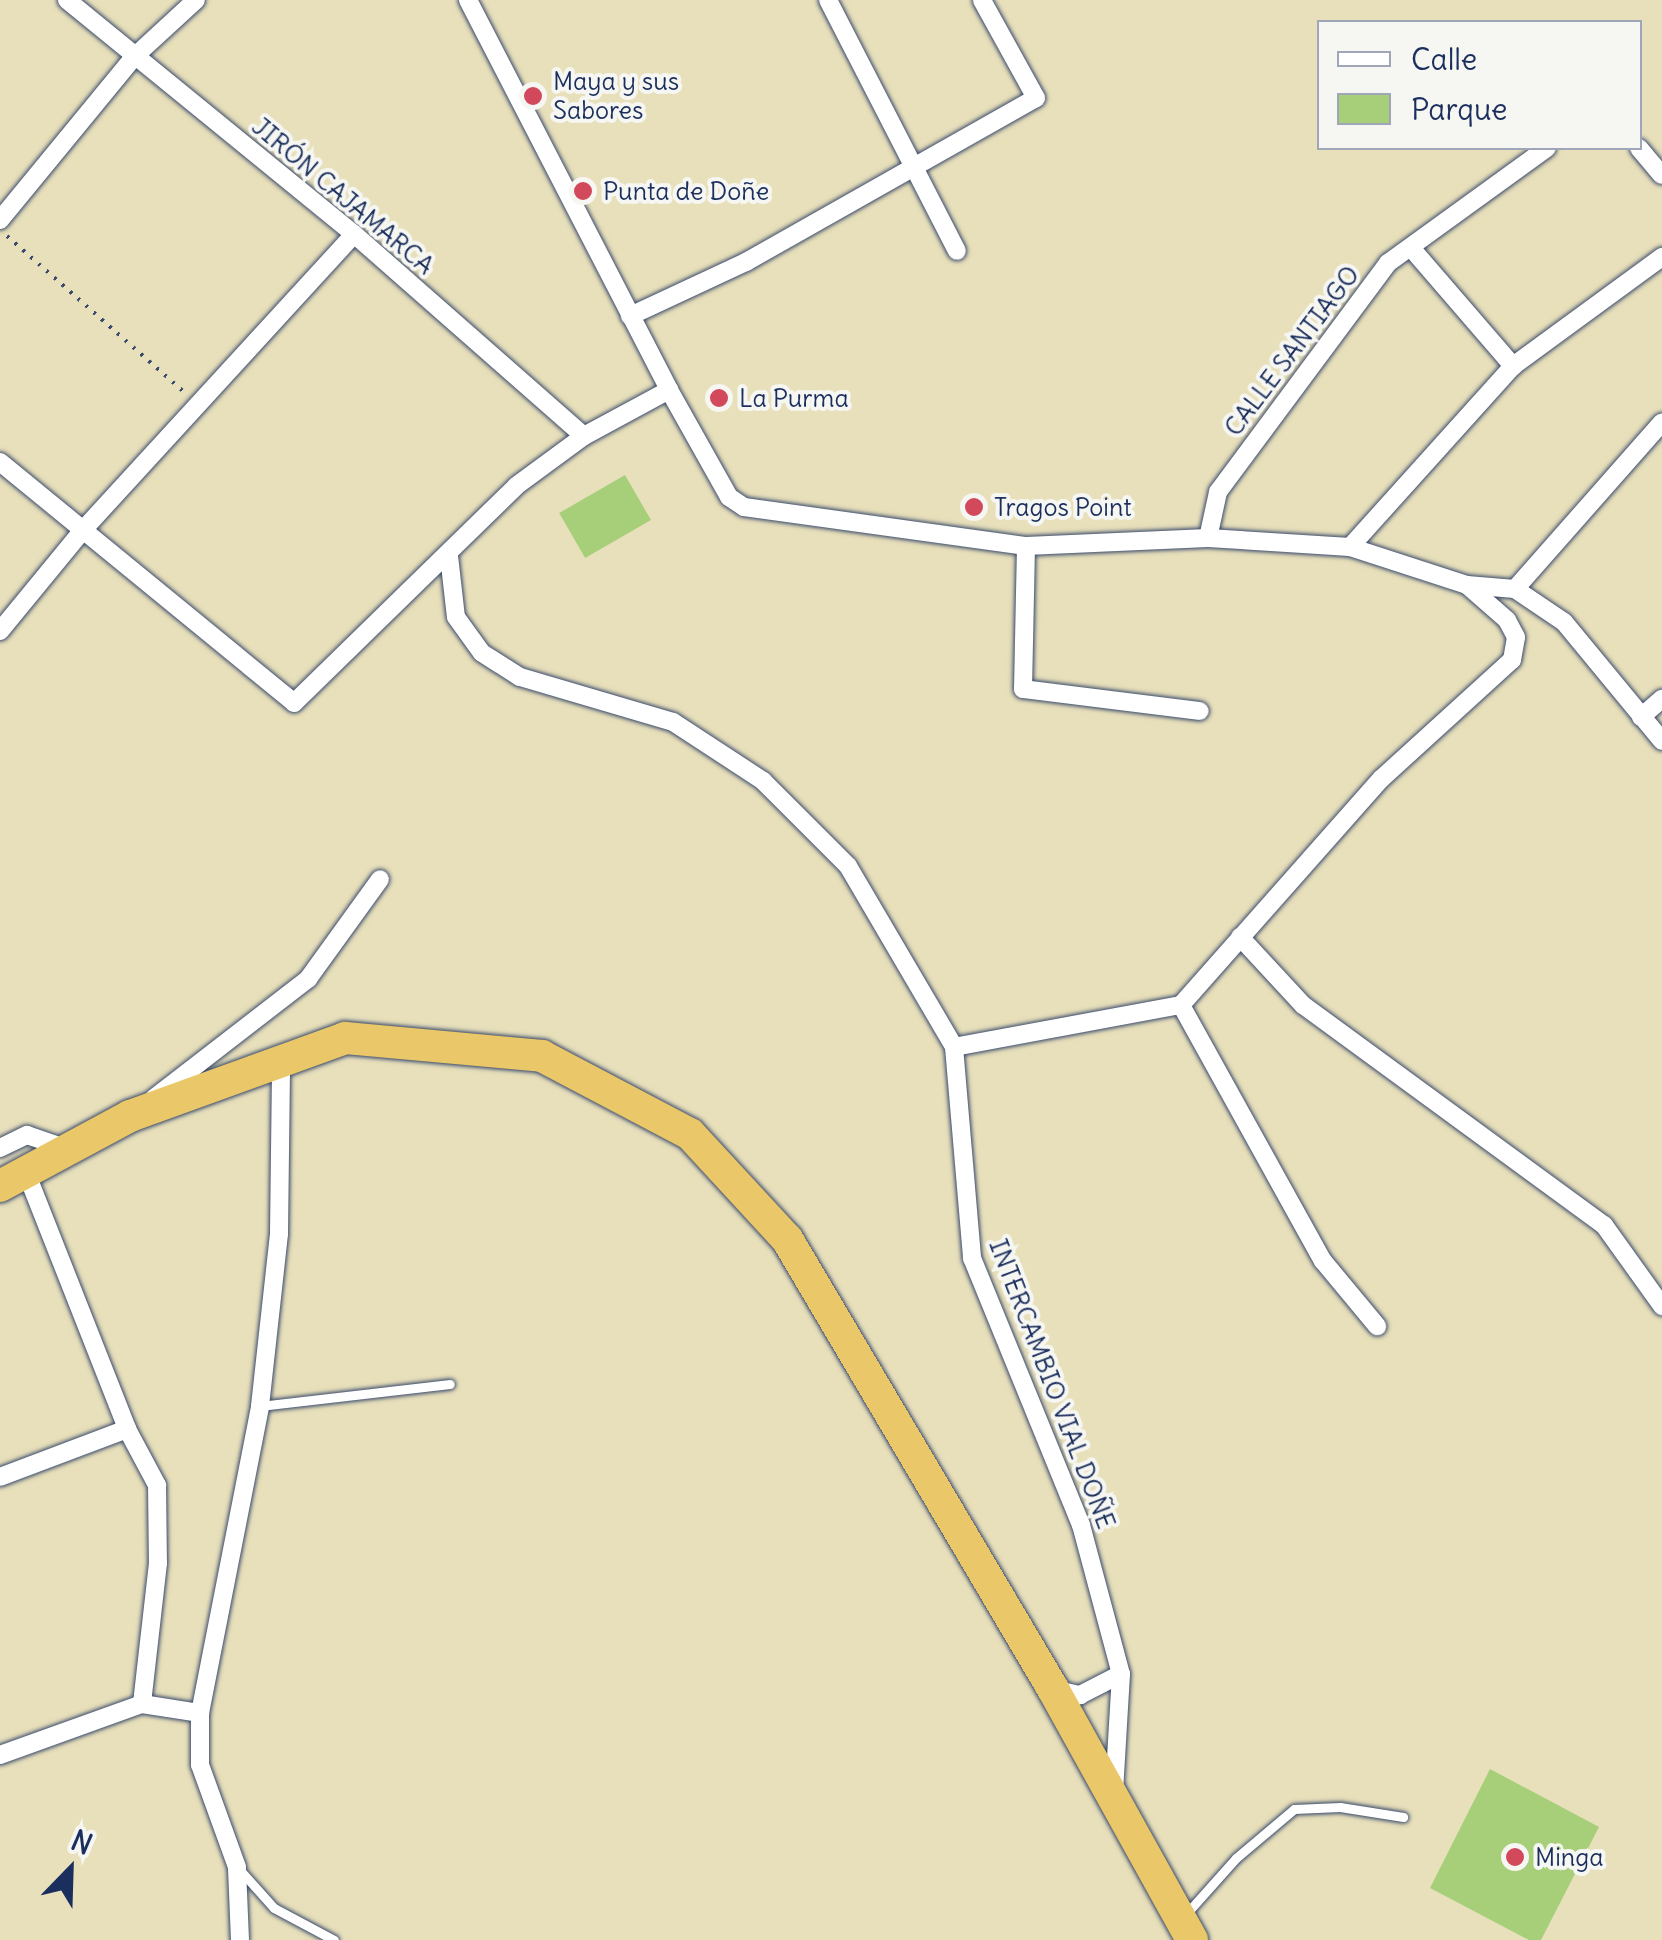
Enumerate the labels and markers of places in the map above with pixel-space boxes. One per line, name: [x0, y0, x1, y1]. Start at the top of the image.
place label: Maya y sus Sabores: [553, 67, 679, 126]
marker: Maya y sus Sabores: [522, 85, 544, 107]
place label: Punta de Doñe: [603, 176, 769, 206]
marker: Punta de Doñe: [572, 180, 594, 202]
place label: La Purma: [739, 383, 849, 413]
marker: La Purma: [708, 387, 730, 409]
place label: Tragos Point: [994, 492, 1132, 522]
marker: Tragos Point: [963, 496, 985, 518]
place label: Minga: [1535, 1842, 1603, 1872]
marker: Minga: [1504, 1846, 1526, 1868]

